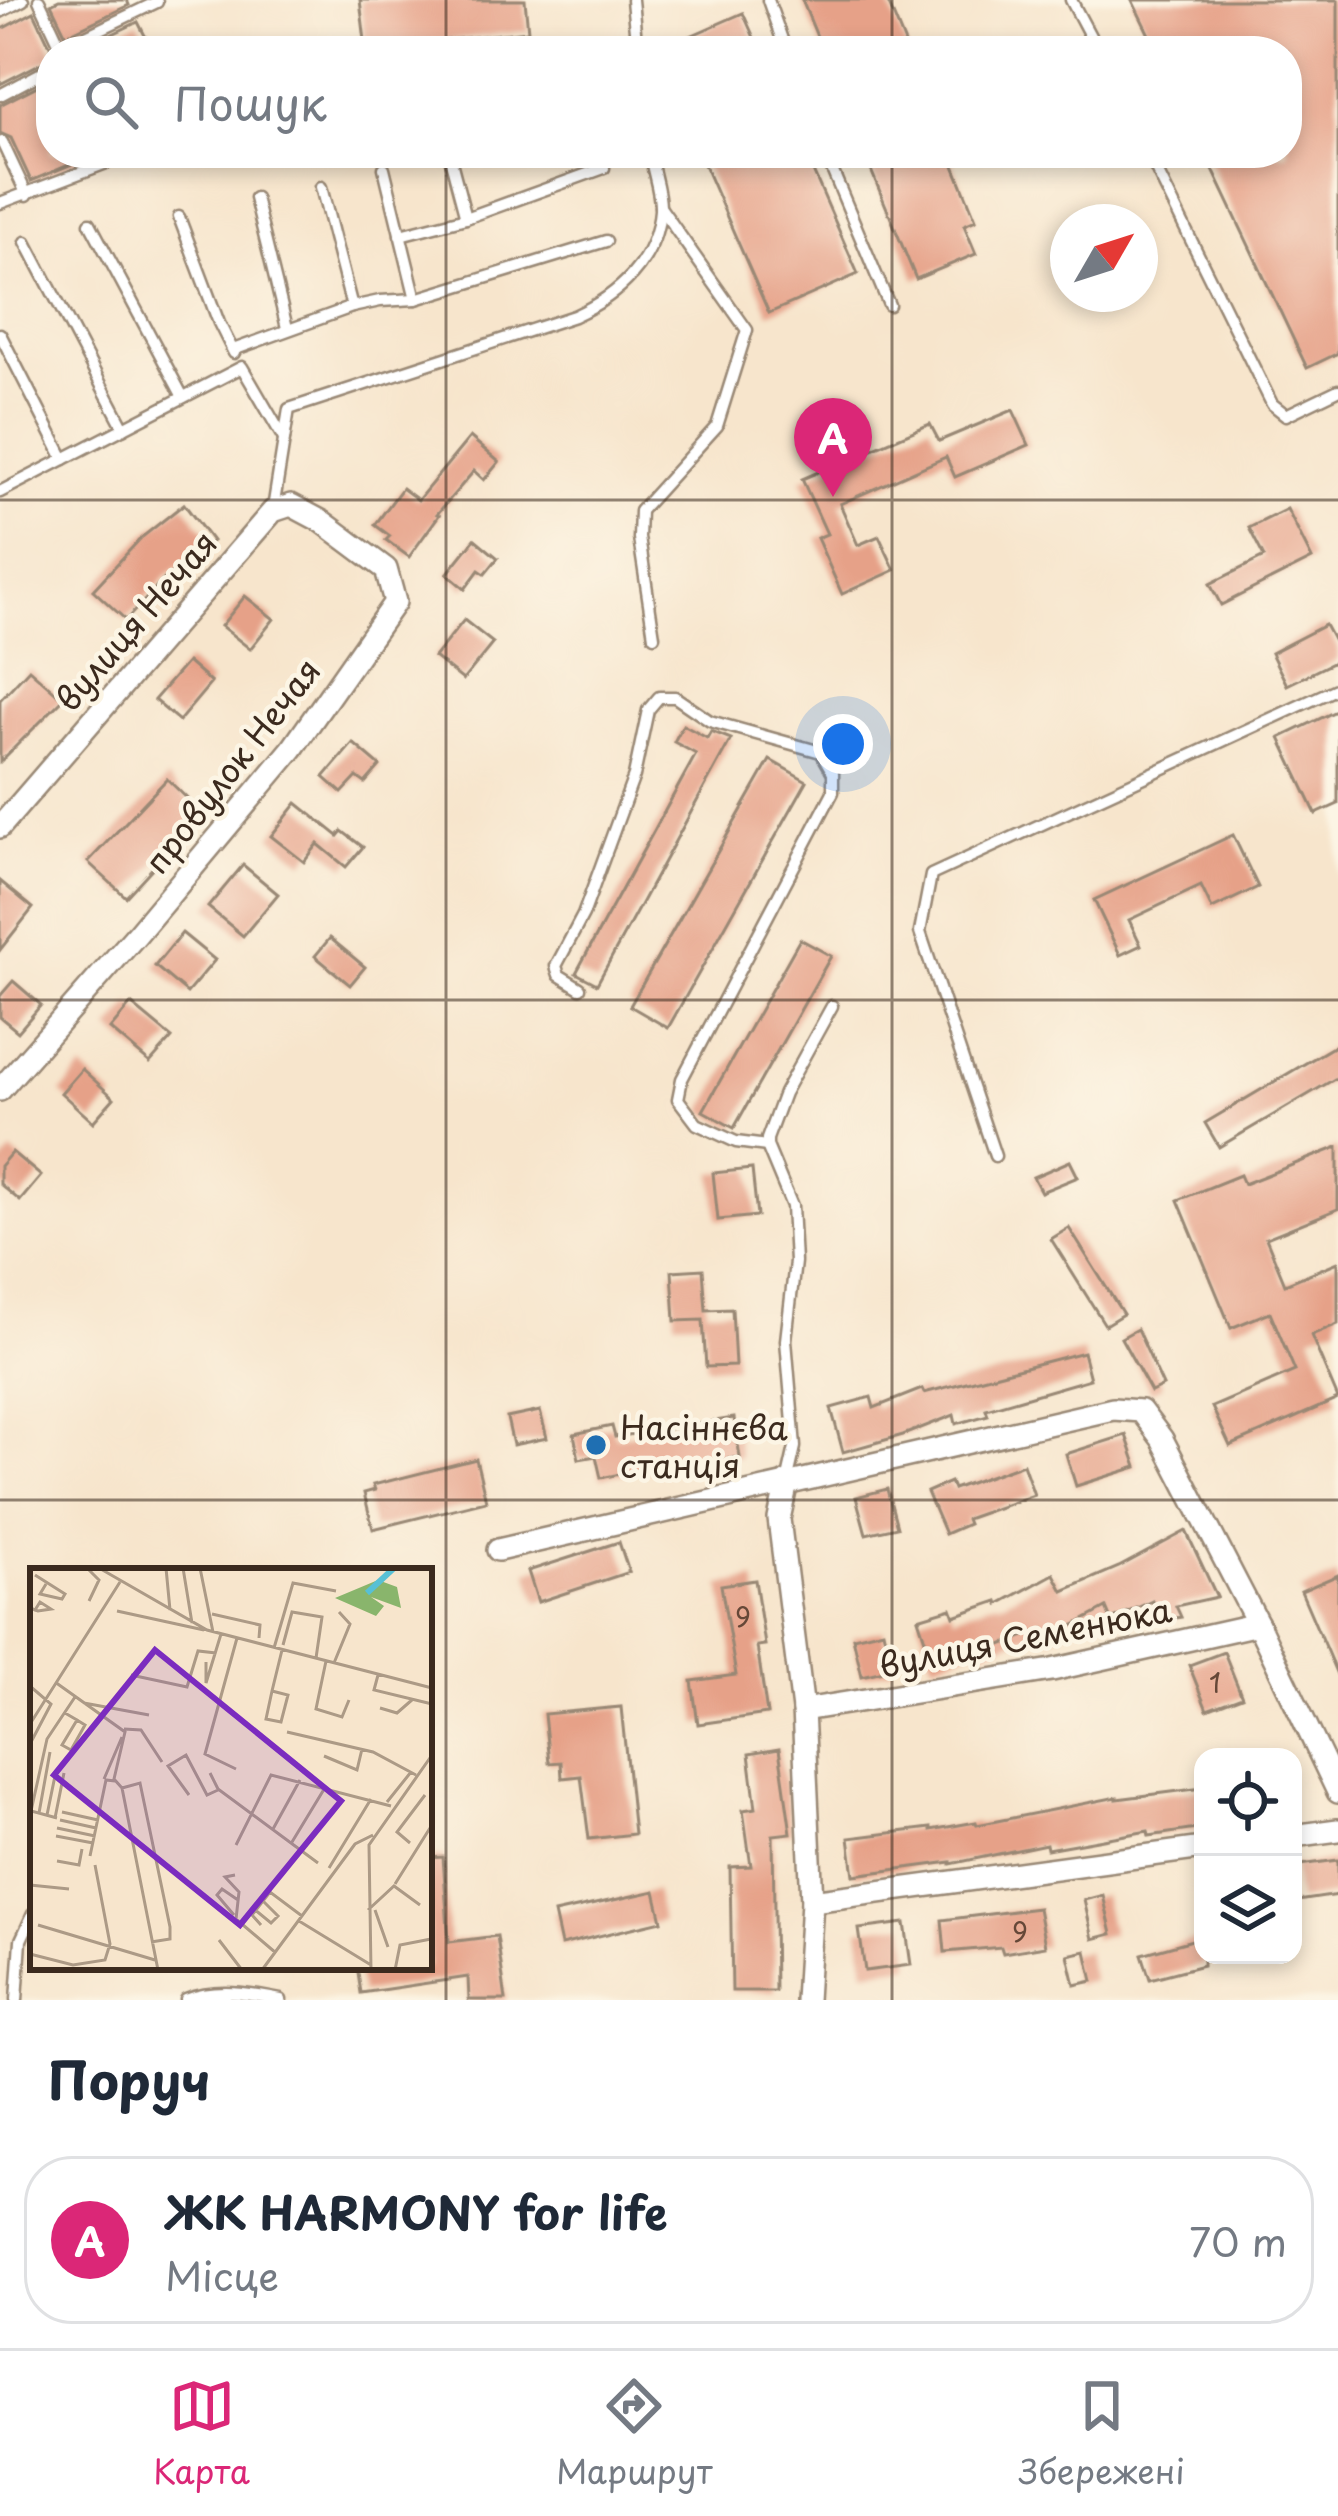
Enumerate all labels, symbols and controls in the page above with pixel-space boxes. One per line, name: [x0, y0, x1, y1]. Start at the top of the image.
search box: [36, 36, 1302, 168]
text: Пошук: [174, 68, 327, 136]
icon: search: [78, 69, 144, 135]
north arrow: [1050, 204, 1158, 312]
pin: A: [794, 398, 872, 497]
street label: вулиця Нечая: [42, 519, 228, 721]
street label: провулок Нечая: [131, 647, 331, 883]
your location: [813, 714, 873, 774]
place label: Насіннєва станція: [620, 1401, 788, 1489]
marker: Насіннєва станція: [583, 1432, 609, 1458]
inset map: [30, 1568, 432, 1970]
street label: вулиця Семенюка: [875, 1583, 1176, 1689]
house number: 9: [735, 1595, 751, 1636]
house number: 1: [1209, 1661, 1221, 1702]
map controls: [1194, 1748, 1302, 1964]
button: locate: [1194, 1748, 1302, 1856]
button: layers: [1194, 1856, 1302, 1964]
house number: 9: [1012, 1910, 1028, 1951]
text: Поруч: [48, 2040, 210, 2117]
text: ЖК HARMONY for life: [165, 2177, 668, 2245]
text: A: [75, 2211, 105, 2270]
text: 70 m: [1189, 2211, 1287, 2270]
text: Місце: [165, 2245, 279, 2304]
tab: Карта: [153, 2373, 250, 2495]
tab: Маршрут: [556, 2373, 713, 2495]
tab: Збережені: [1019, 2373, 1185, 2495]

